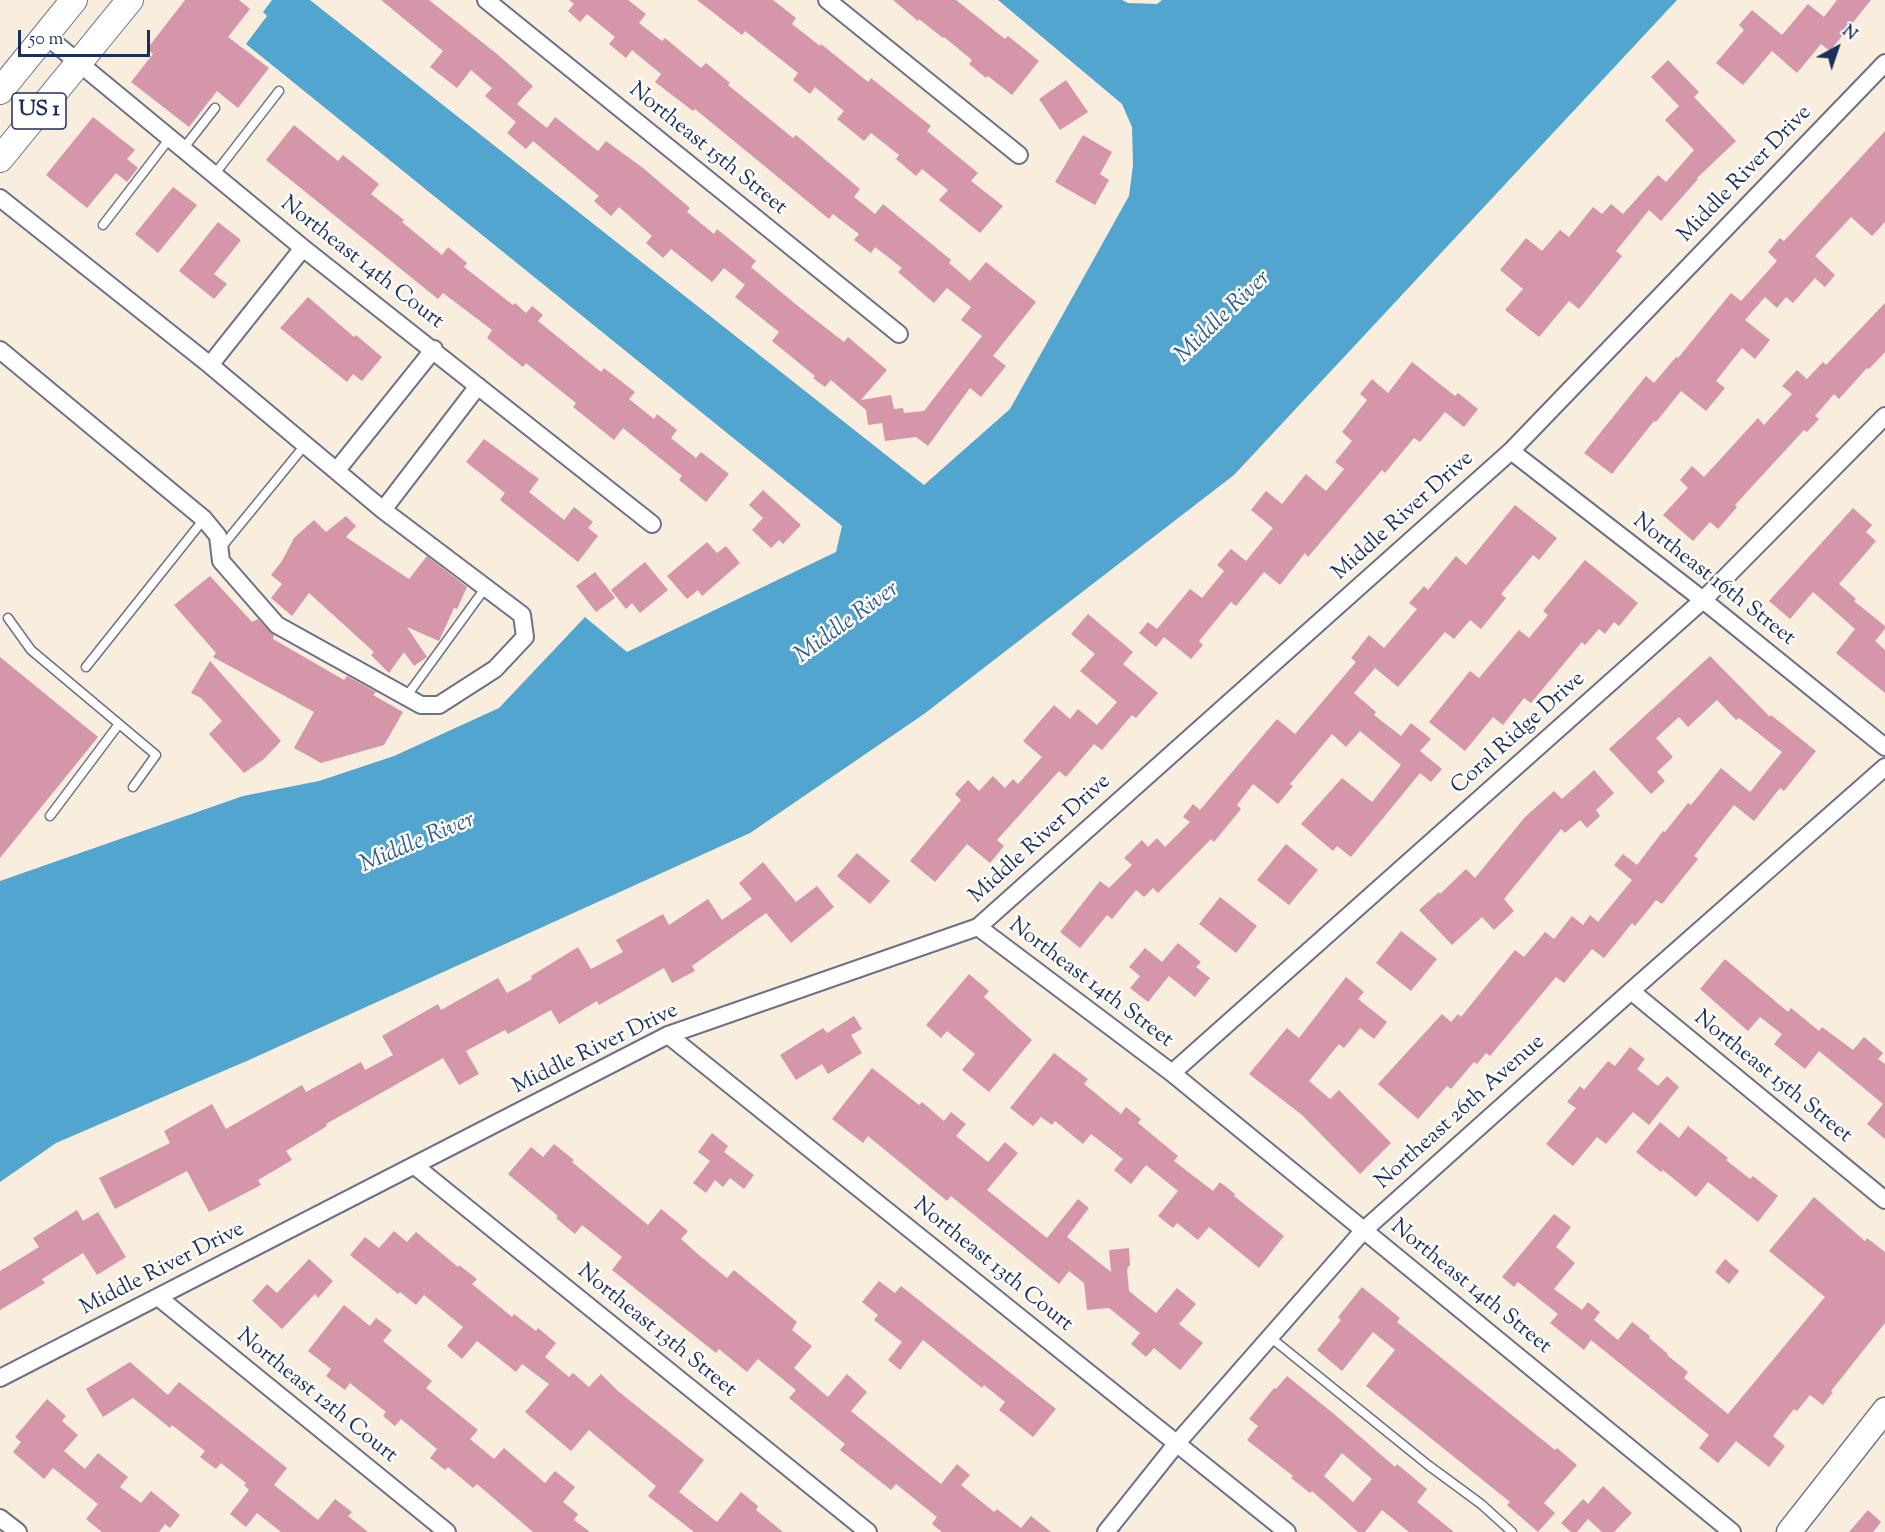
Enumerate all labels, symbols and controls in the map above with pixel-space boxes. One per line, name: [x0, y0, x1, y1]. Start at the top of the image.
scale bar: [21, 18, 153, 56]
north arrow: [1807, 18, 1867, 78]
text: N: [1837, 21, 1861, 47]
text: 50 m: [29, 27, 63, 53]
street label: Northeast 15th Street: [623, 78, 791, 222]
road number: US 1: [12, 93, 66, 129]
street label: Middle River Drive: [1674, 101, 1818, 249]
street label: Northeast 14th Court: [274, 192, 448, 336]
water label: Middle River: [1170, 265, 1278, 371]
street label: Middle River Drive: [1328, 447, 1480, 587]
street label: Northeast 16th Street: [1626, 509, 1800, 653]
water label: Middle River: [790, 577, 906, 671]
street label: Coral Ridge Drive: [1447, 667, 1591, 801]
street label: Middle River Drive: [965, 770, 1117, 910]
water label: Middle River: [356, 807, 480, 881]
street label: Northeast 14th Street: [1002, 913, 1178, 1055]
street label: Middle River Drive: [509, 999, 683, 1101]
street label: Northeast 15th Street: [1688, 1006, 1856, 1150]
street label: Northeast 26th Avenue: [1371, 1030, 1551, 1196]
street label: Northeast 13th Court: [907, 1193, 1077, 1339]
street label: Northeast 14th Street: [1384, 1215, 1556, 1361]
street label: Middle River Drive: [76, 1217, 250, 1323]
street label: Northeast 13th Street: [571, 1260, 741, 1404]
street label: Northeast 12th Court: [230, 1324, 402, 1470]

